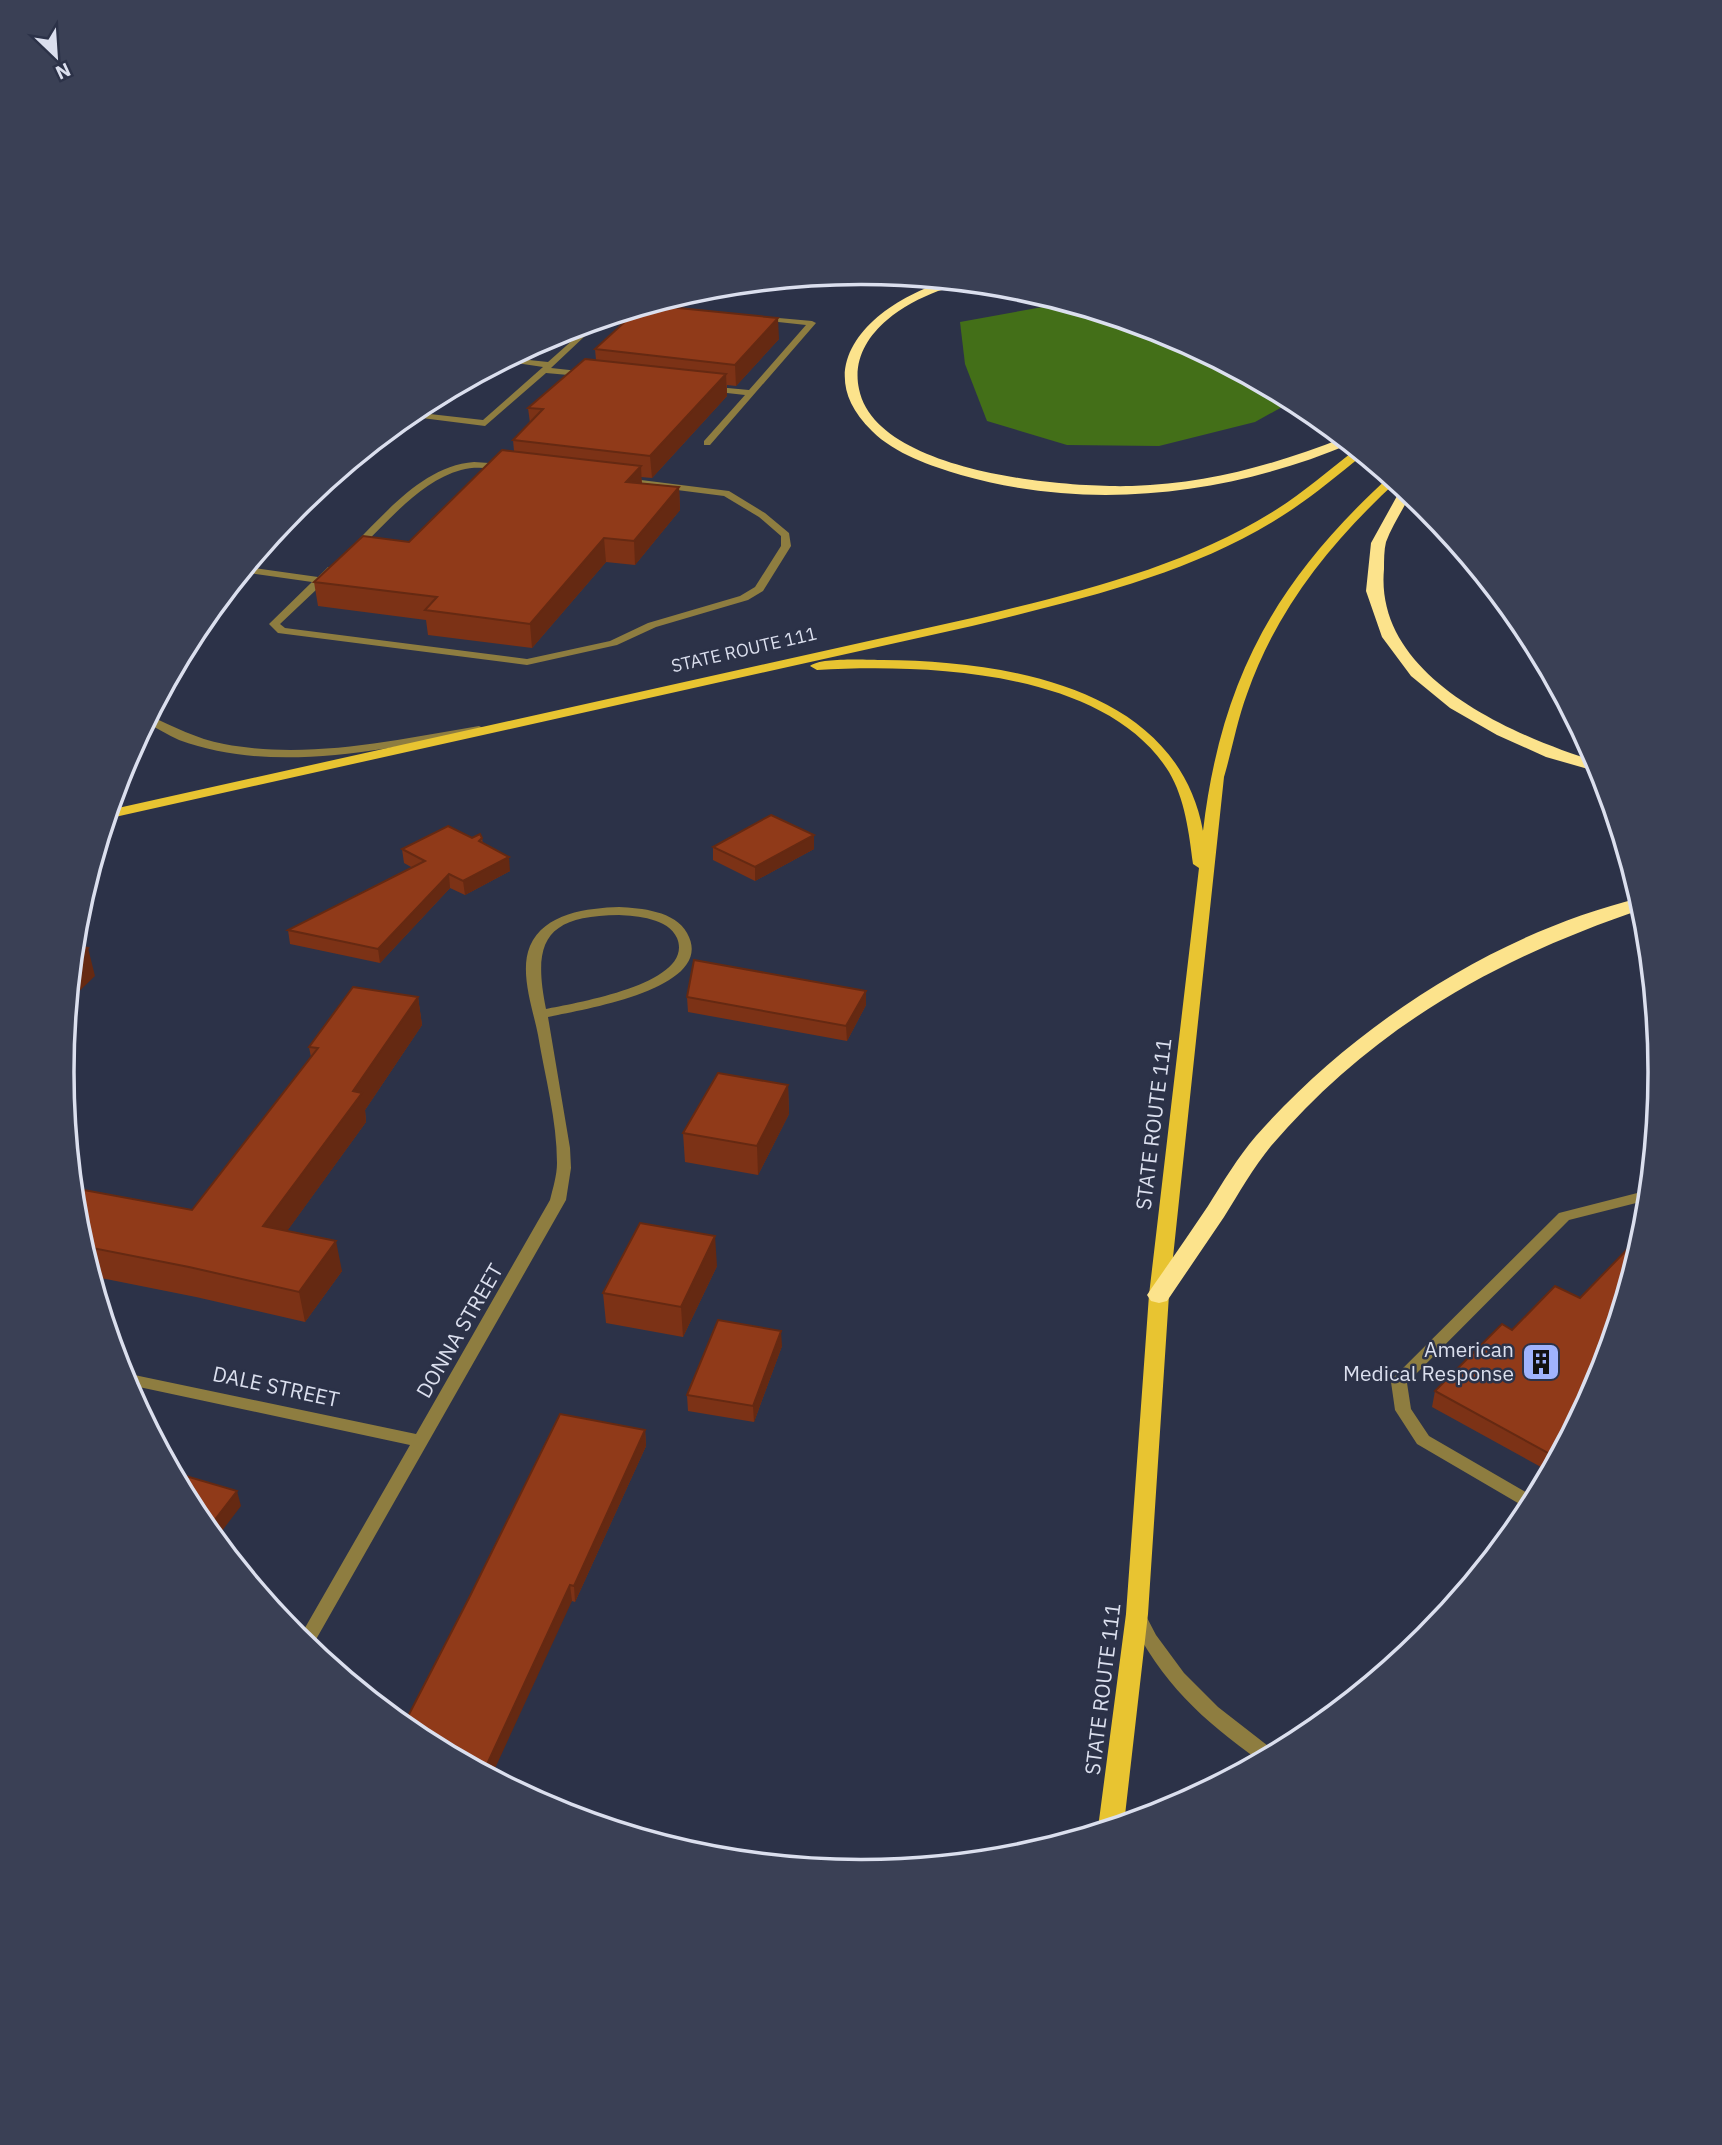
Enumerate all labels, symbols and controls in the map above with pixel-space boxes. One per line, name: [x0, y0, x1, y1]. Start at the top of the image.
north arrow: [21, 21, 91, 91]
text: N: [52, 58, 74, 85]
street label: STATE ROUTE 111: [669, 622, 819, 677]
street label: STATE ROUTE 111: [1129, 1036, 1177, 1212]
street label: DONNA STREET: [409, 1258, 509, 1403]
place label: American Medical Response: [1343, 1335, 1514, 1387]
building icon: American Medical Response: [1520, 1341, 1562, 1383]
street label: DALE STREET: [210, 1359, 342, 1413]
street label: STATE ROUTE 111: [1078, 1601, 1126, 1777]

